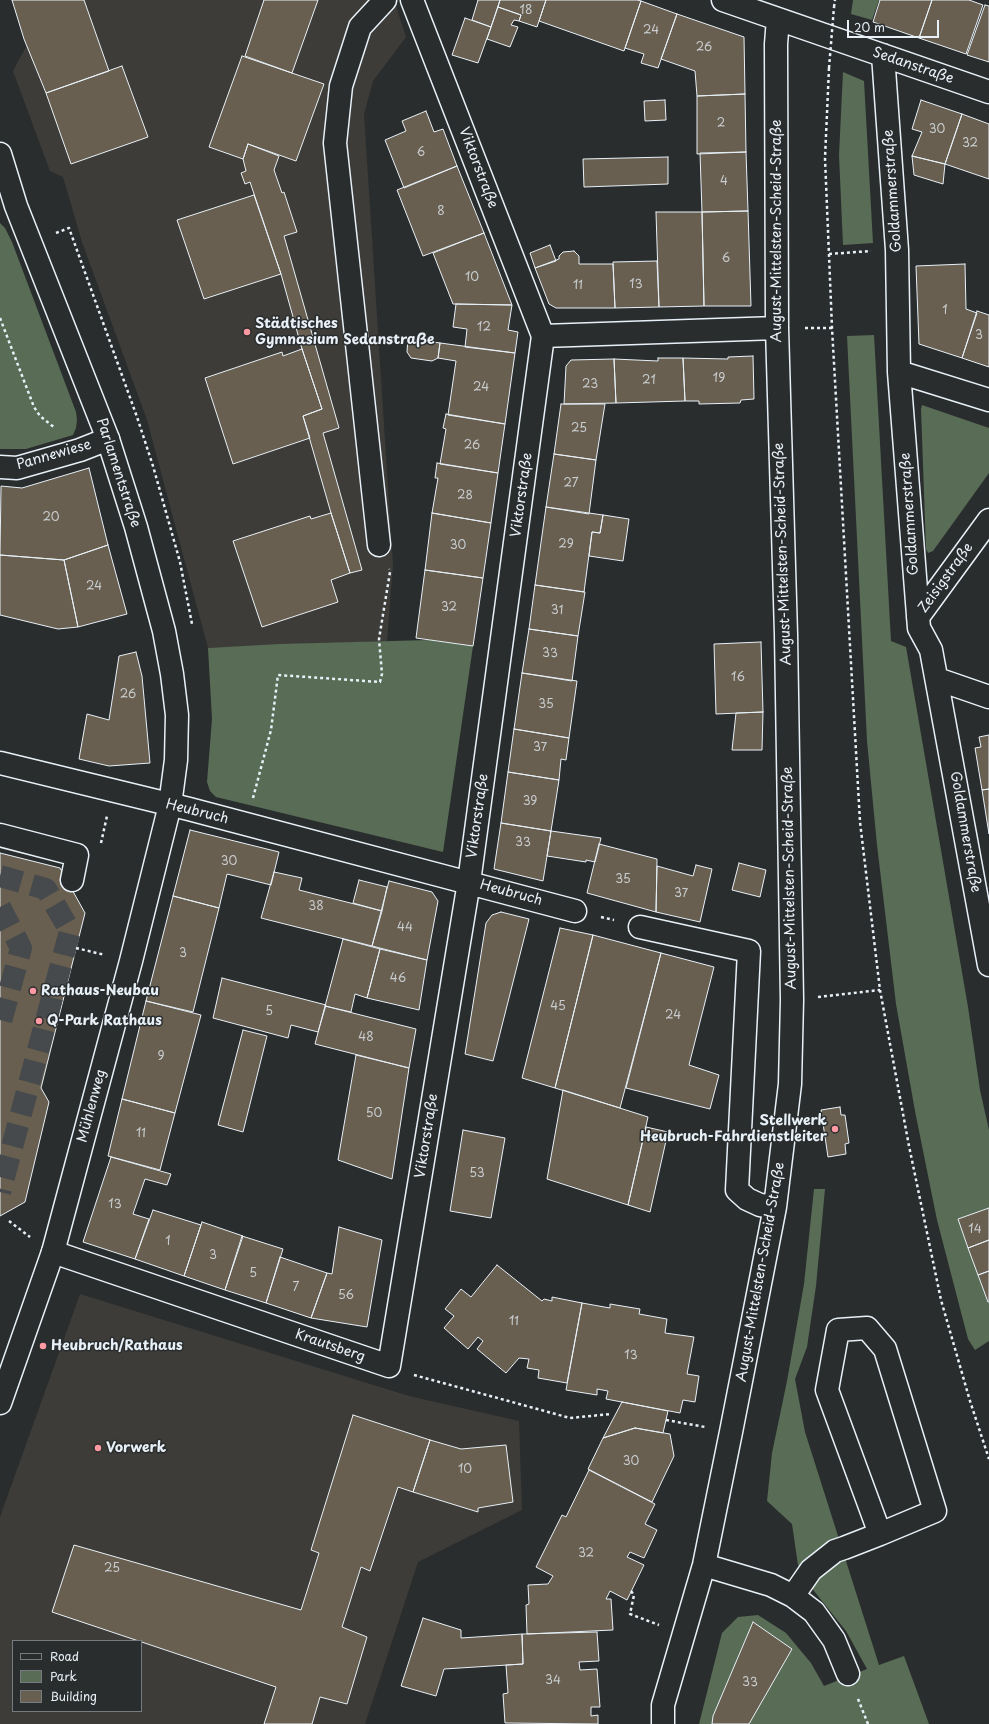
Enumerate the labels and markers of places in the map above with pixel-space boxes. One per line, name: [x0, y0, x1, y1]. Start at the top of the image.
place label: Städtisches Gymnasium Sedanstraße: [255, 316, 435, 348]
marker: Städtisches Gymnasium Sedanstraße: [242, 327, 252, 337]
place label: Rathaus-Neubau: [41, 983, 159, 999]
marker: Rathaus-Neubau: [28, 986, 38, 996]
place label: Q-Park Rathaus: [47, 1013, 162, 1029]
marker: Q-Park Rathaus: [34, 1016, 44, 1026]
place label: Stellwerk Heubruch-Fahrdienstleiter: [640, 1113, 827, 1146]
marker: Stellwerk Heubruch-Fahrdienstleiter: [830, 1124, 840, 1134]
place label: Heubruch/Rathaus: [51, 1338, 183, 1354]
marker: Heubruch/Rathaus: [38, 1341, 48, 1351]
place label: Vorwerk: [106, 1440, 166, 1456]
marker: Vorwerk: [93, 1443, 103, 1453]

